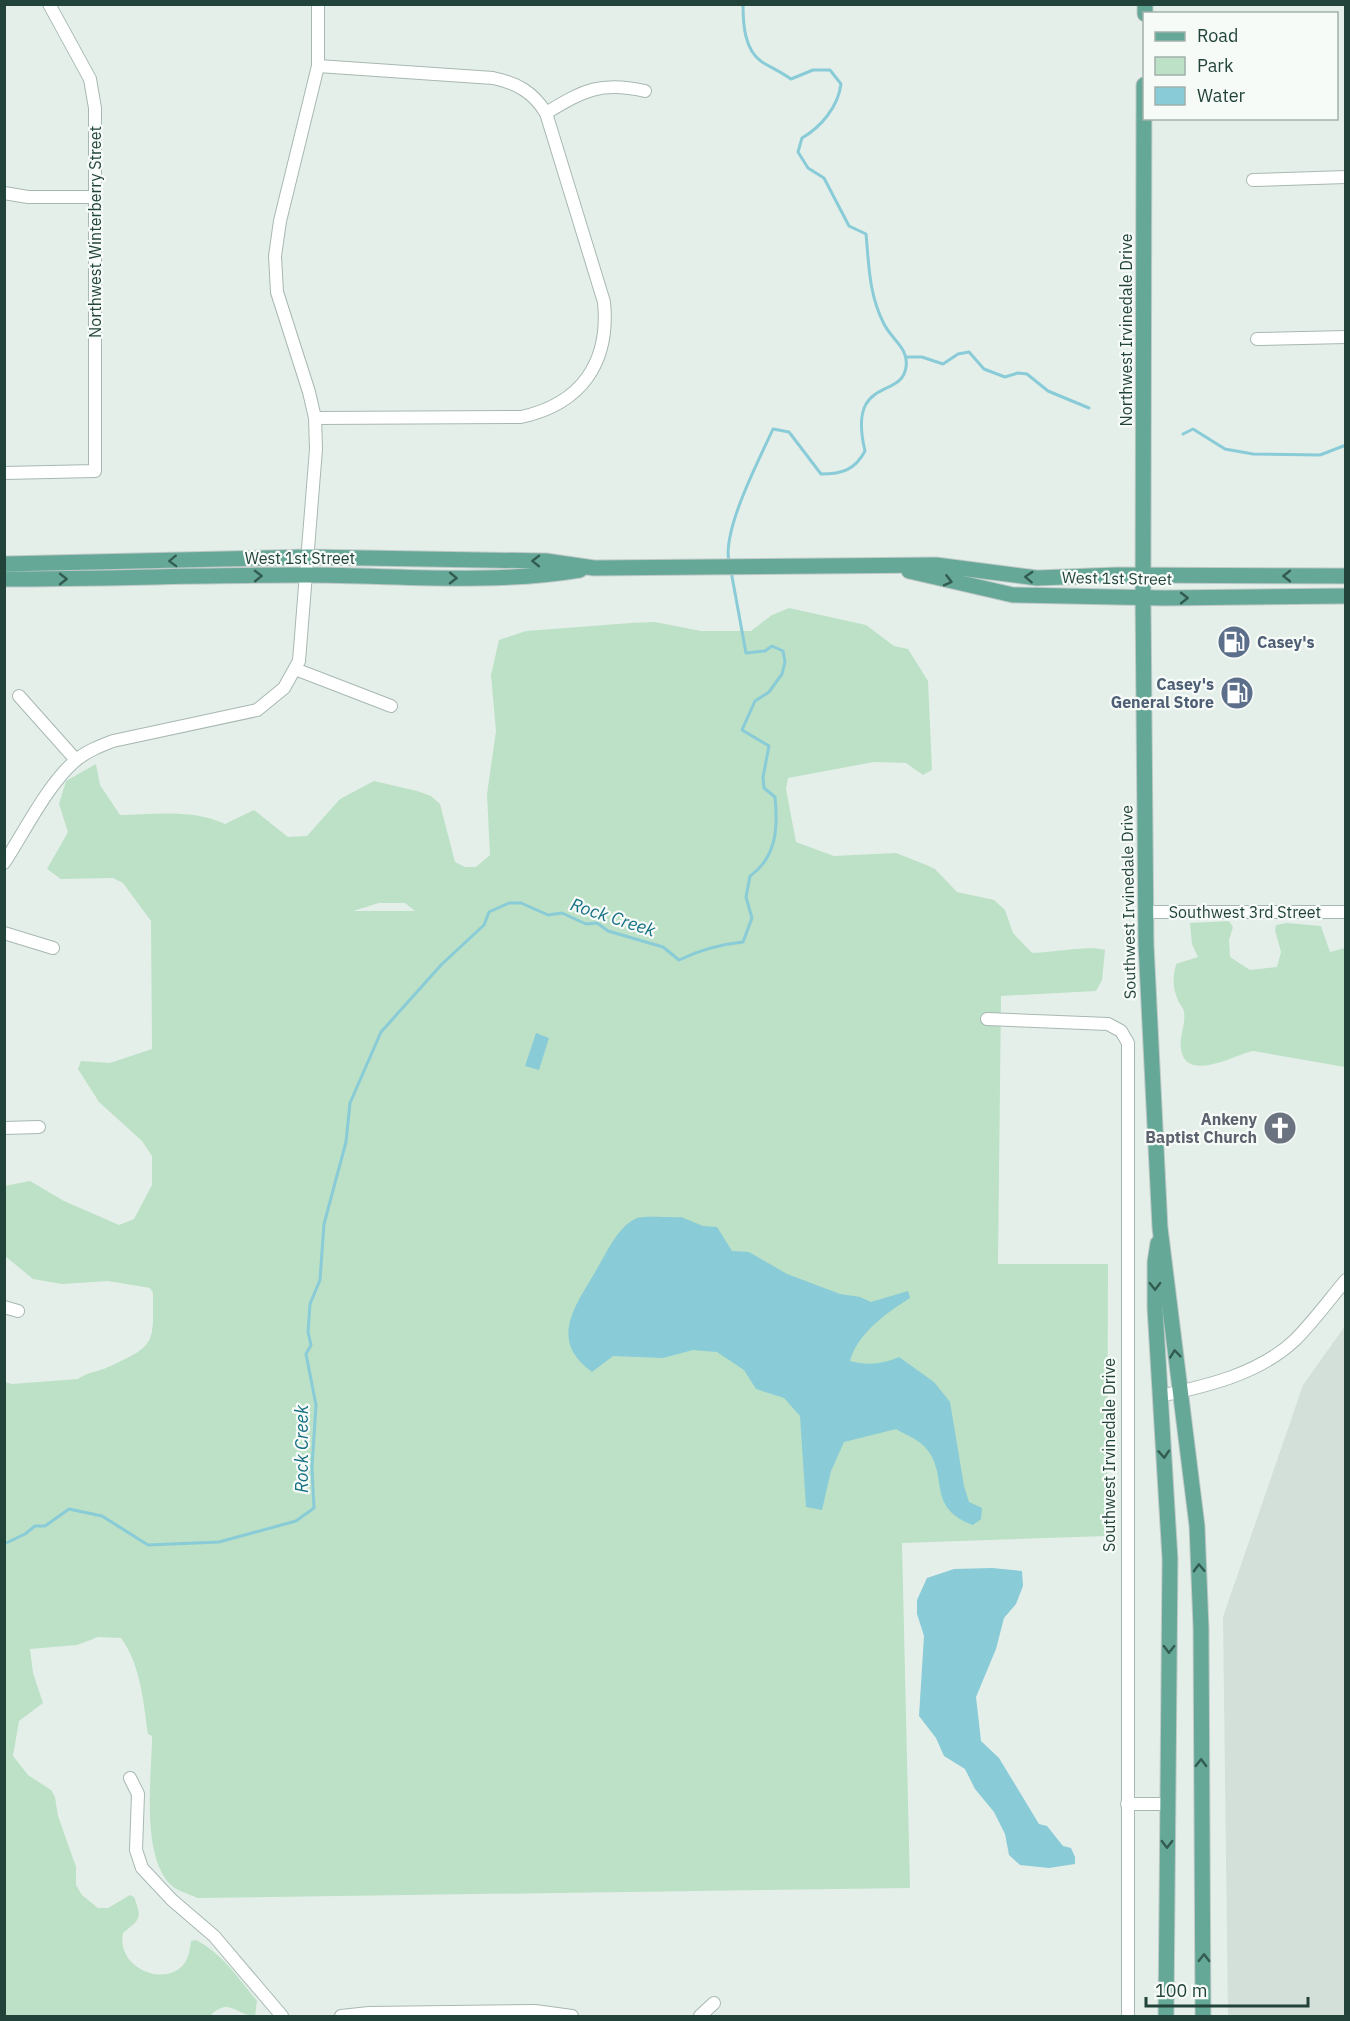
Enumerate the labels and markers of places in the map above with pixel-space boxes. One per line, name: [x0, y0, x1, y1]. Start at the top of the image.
fuel station icon: Casey's: [1216, 624, 1252, 660]
place label: Casey's: [1257, 632, 1315, 652]
place label: Casey's General Store: [1111, 674, 1214, 712]
fuel station icon: Casey's General Store: [1219, 675, 1255, 711]
place label: Ankeny Baptist Church: [1145, 1109, 1257, 1147]
church icon: Ankeny Baptist Church: [1262, 1110, 1298, 1146]

